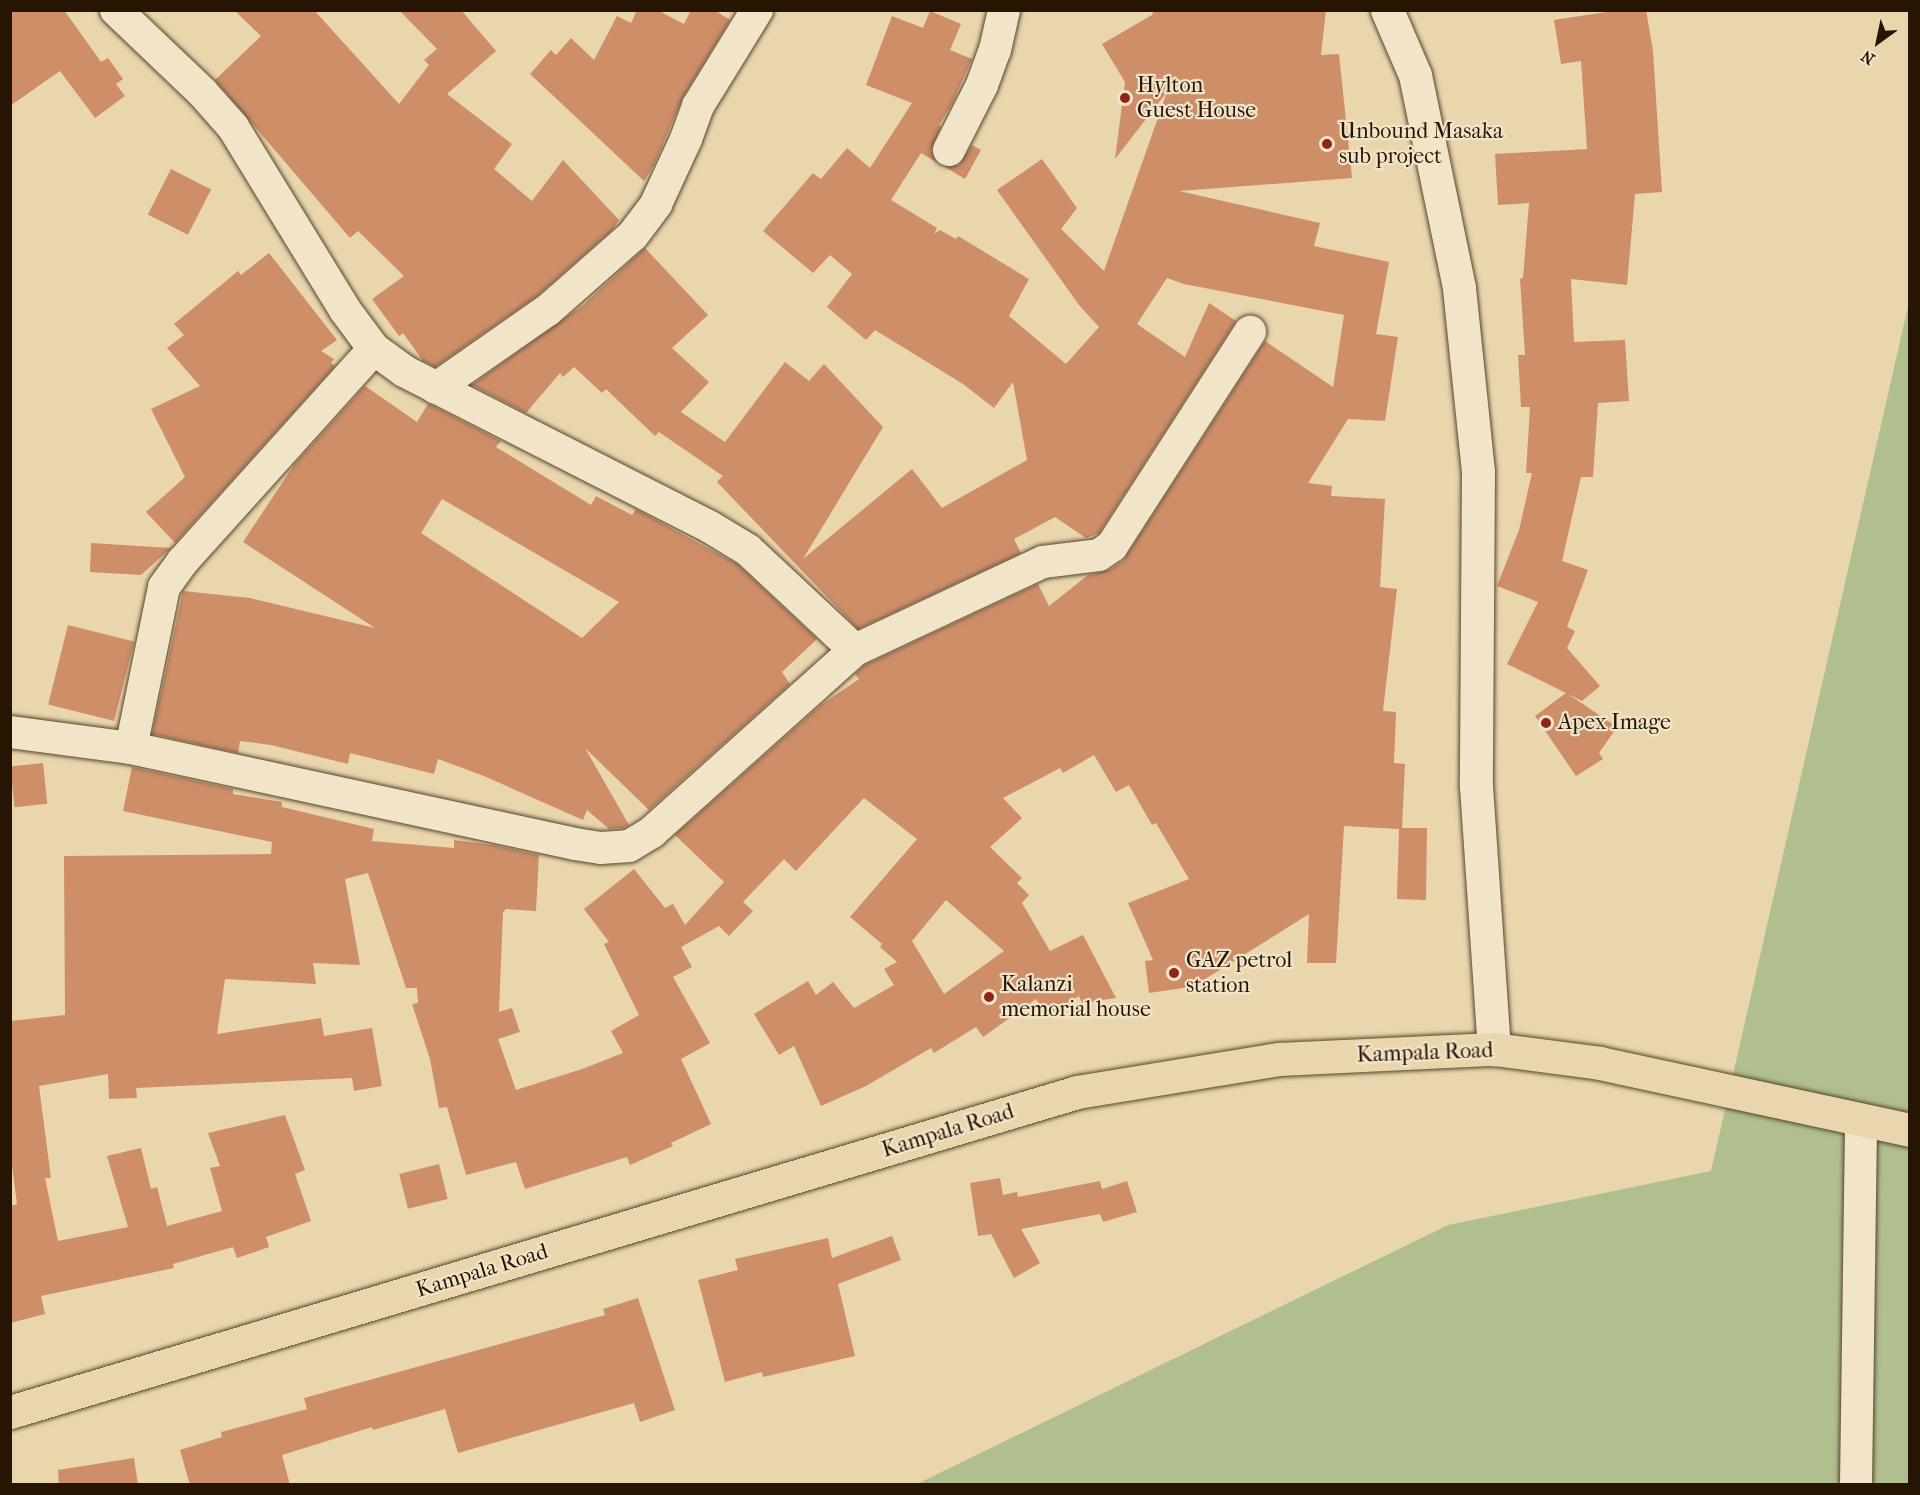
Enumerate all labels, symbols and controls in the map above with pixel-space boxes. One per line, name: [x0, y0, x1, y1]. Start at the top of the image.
north arrow: [1848, 12, 1908, 72]
text: N: [1858, 46, 1878, 69]
place label: Hylton Guest House: [1137, 72, 1256, 124]
marker: Hylton Guest House: [1118, 91, 1132, 105]
place label: Unbound Masaka sub project: [1339, 118, 1503, 170]
marker: Unbound Masaka sub project: [1320, 137, 1334, 151]
place label: Apex Image: [1558, 710, 1671, 736]
marker: Apex Image: [1539, 716, 1553, 730]
place label: GAZ petrol station: [1186, 947, 1292, 998]
marker: GAZ petrol station: [1167, 966, 1181, 980]
place label: Kalanzi memorial house: [1001, 971, 1151, 1022]
marker: Kalanzi memorial house: [982, 990, 996, 1004]
street label: Kampala Road: [1356, 1037, 1494, 1069]
street label: Kampala Road: [879, 1098, 1017, 1164]
street label: Kampala Road: [413, 1238, 551, 1304]

